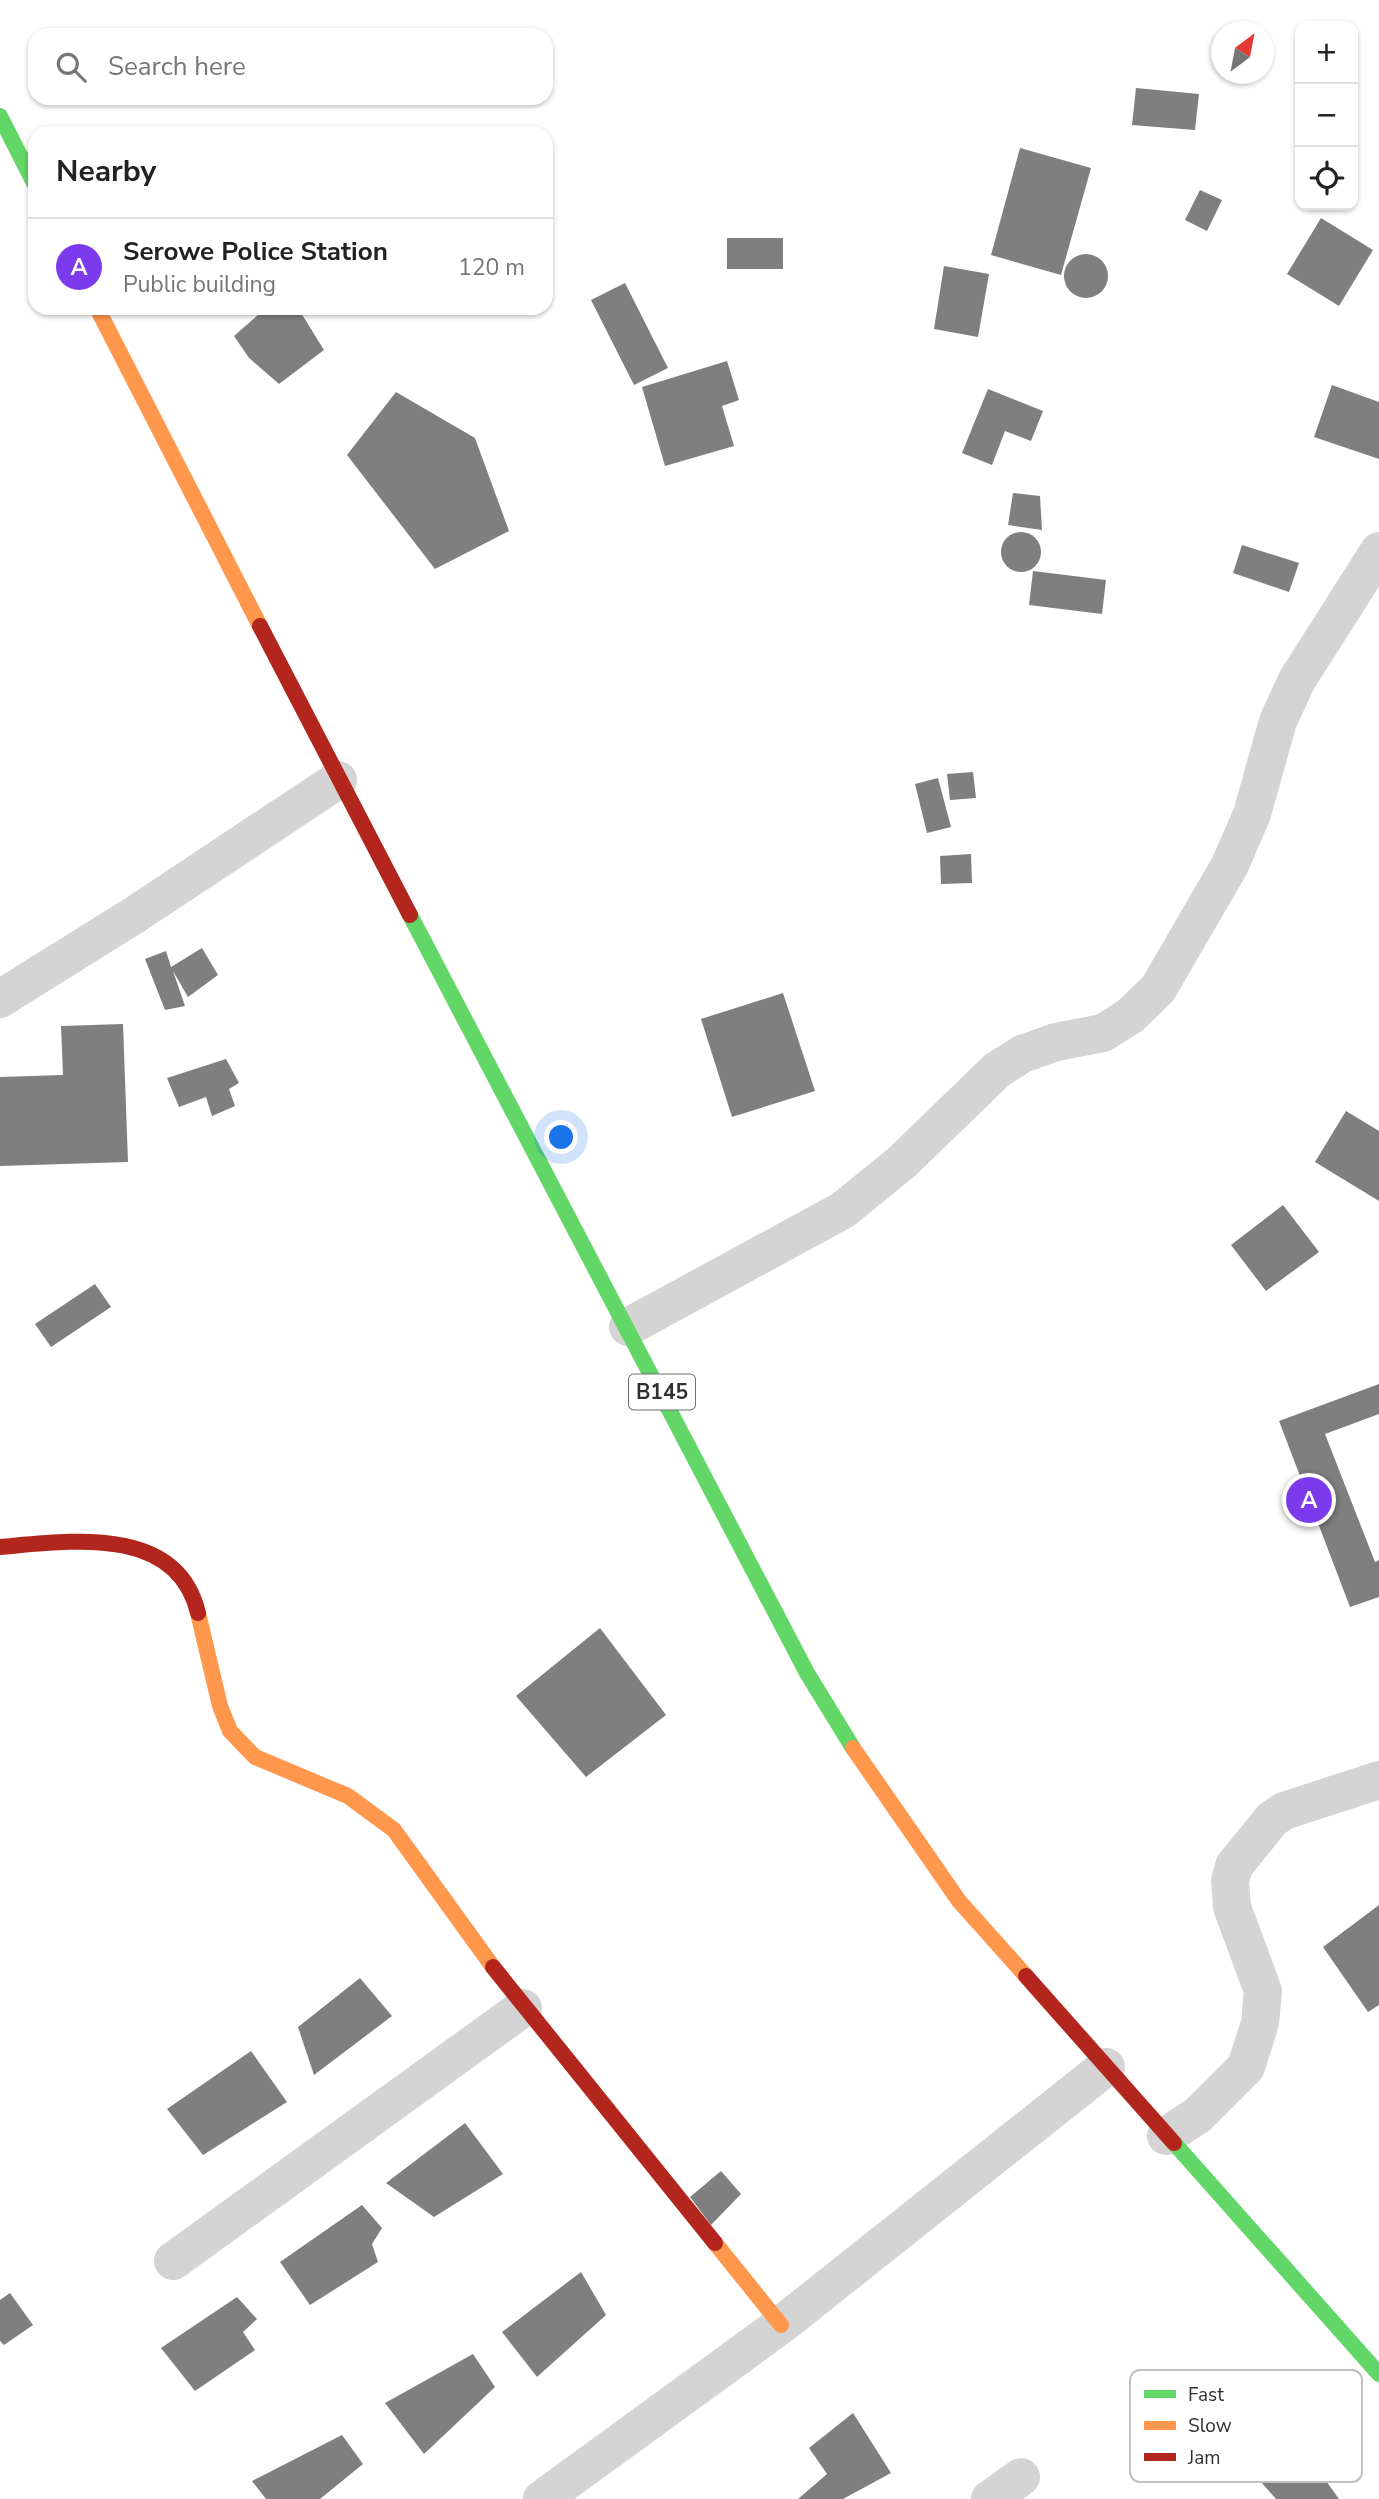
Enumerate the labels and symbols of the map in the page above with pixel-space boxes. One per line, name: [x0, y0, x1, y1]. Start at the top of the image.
north arrow: [1211, 21, 1274, 84]
your location: [544, 1120, 578, 1154]
road number: B145: [629, 1374, 695, 1410]
pin: A: [1286, 1474, 1332, 1526]
legend: [1130, 2370, 1362, 2482]
text: Fast: [1188, 2382, 1224, 2408]
text: Slow: [1188, 2413, 1232, 2439]
text: Jam: [1187, 2445, 1221, 2471]

